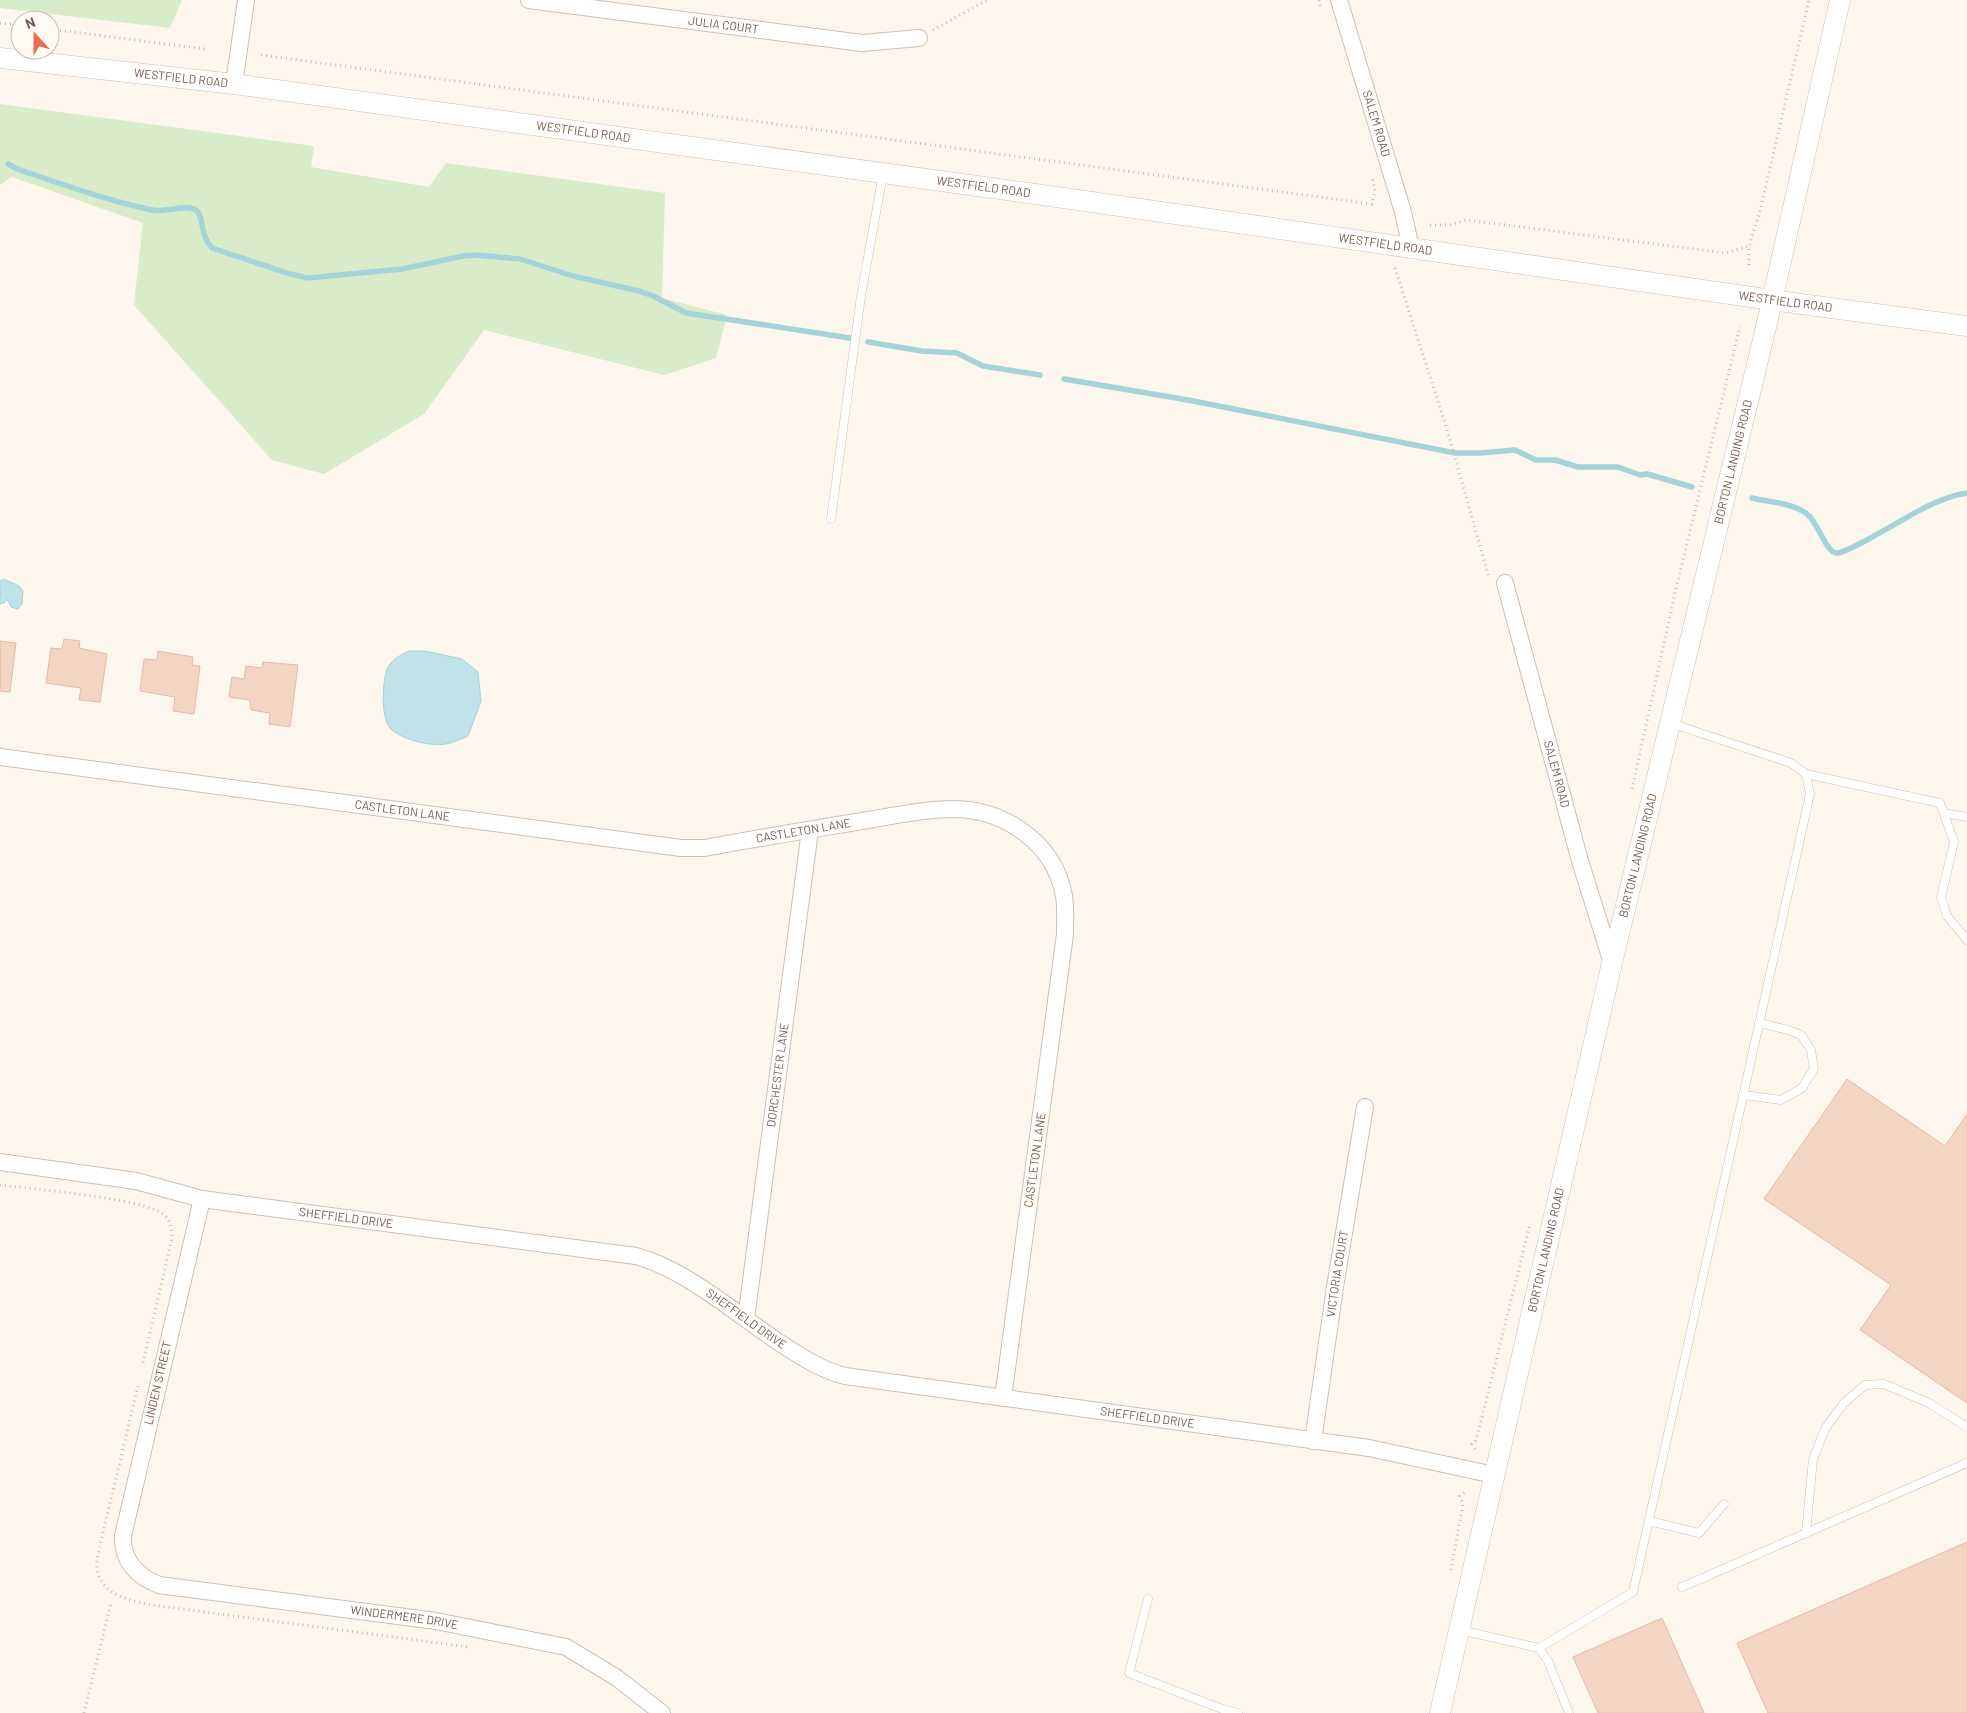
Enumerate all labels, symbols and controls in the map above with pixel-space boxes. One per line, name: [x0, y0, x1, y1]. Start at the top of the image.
north arrow: [10, 10, 60, 60]
text: N: [23, 13, 38, 32]
street label: JULIA COURT: [687, 13, 760, 36]
street label: WESTFIELD ROAD: [133, 65, 229, 89]
street label: SALEM ROAD: [1361, 88, 1394, 158]
street label: WESTFIELD ROAD: [536, 118, 631, 144]
street label: WESTFIELD ROAD: [936, 173, 1031, 199]
street label: WESTFIELD ROAD: [1338, 230, 1433, 257]
street label: WESTFIELD ROAD: [1738, 287, 1833, 314]
street label: BORTON LANDING ROAD: [1711, 398, 1754, 525]
street label: SALEM ROAD: [1542, 739, 1573, 809]
street label: BORTON LANDING ROAD: [1615, 792, 1659, 919]
street label: CASTLETON LANE: [354, 796, 451, 823]
street label: CASTLETON LANE: [755, 815, 852, 845]
street label: DORCHESTER LANE: [763, 1022, 791, 1128]
street label: CASTLETON LANE: [1020, 1111, 1048, 1208]
street label: BORTON LANDING ROAD: [1524, 1186, 1566, 1313]
street label: SHEFFIELD DRIVE: [298, 1204, 394, 1230]
street label: VICTORIA COURT: [1323, 1229, 1350, 1318]
street label: SHEFFIELD DRIVE: [704, 1285, 789, 1351]
street label: LINDEN STREET: [141, 1339, 173, 1426]
street label: SHEFFIELD DRIVE: [1100, 1403, 1196, 1430]
street label: WINDERMERE DRIVE: [350, 1602, 460, 1631]

